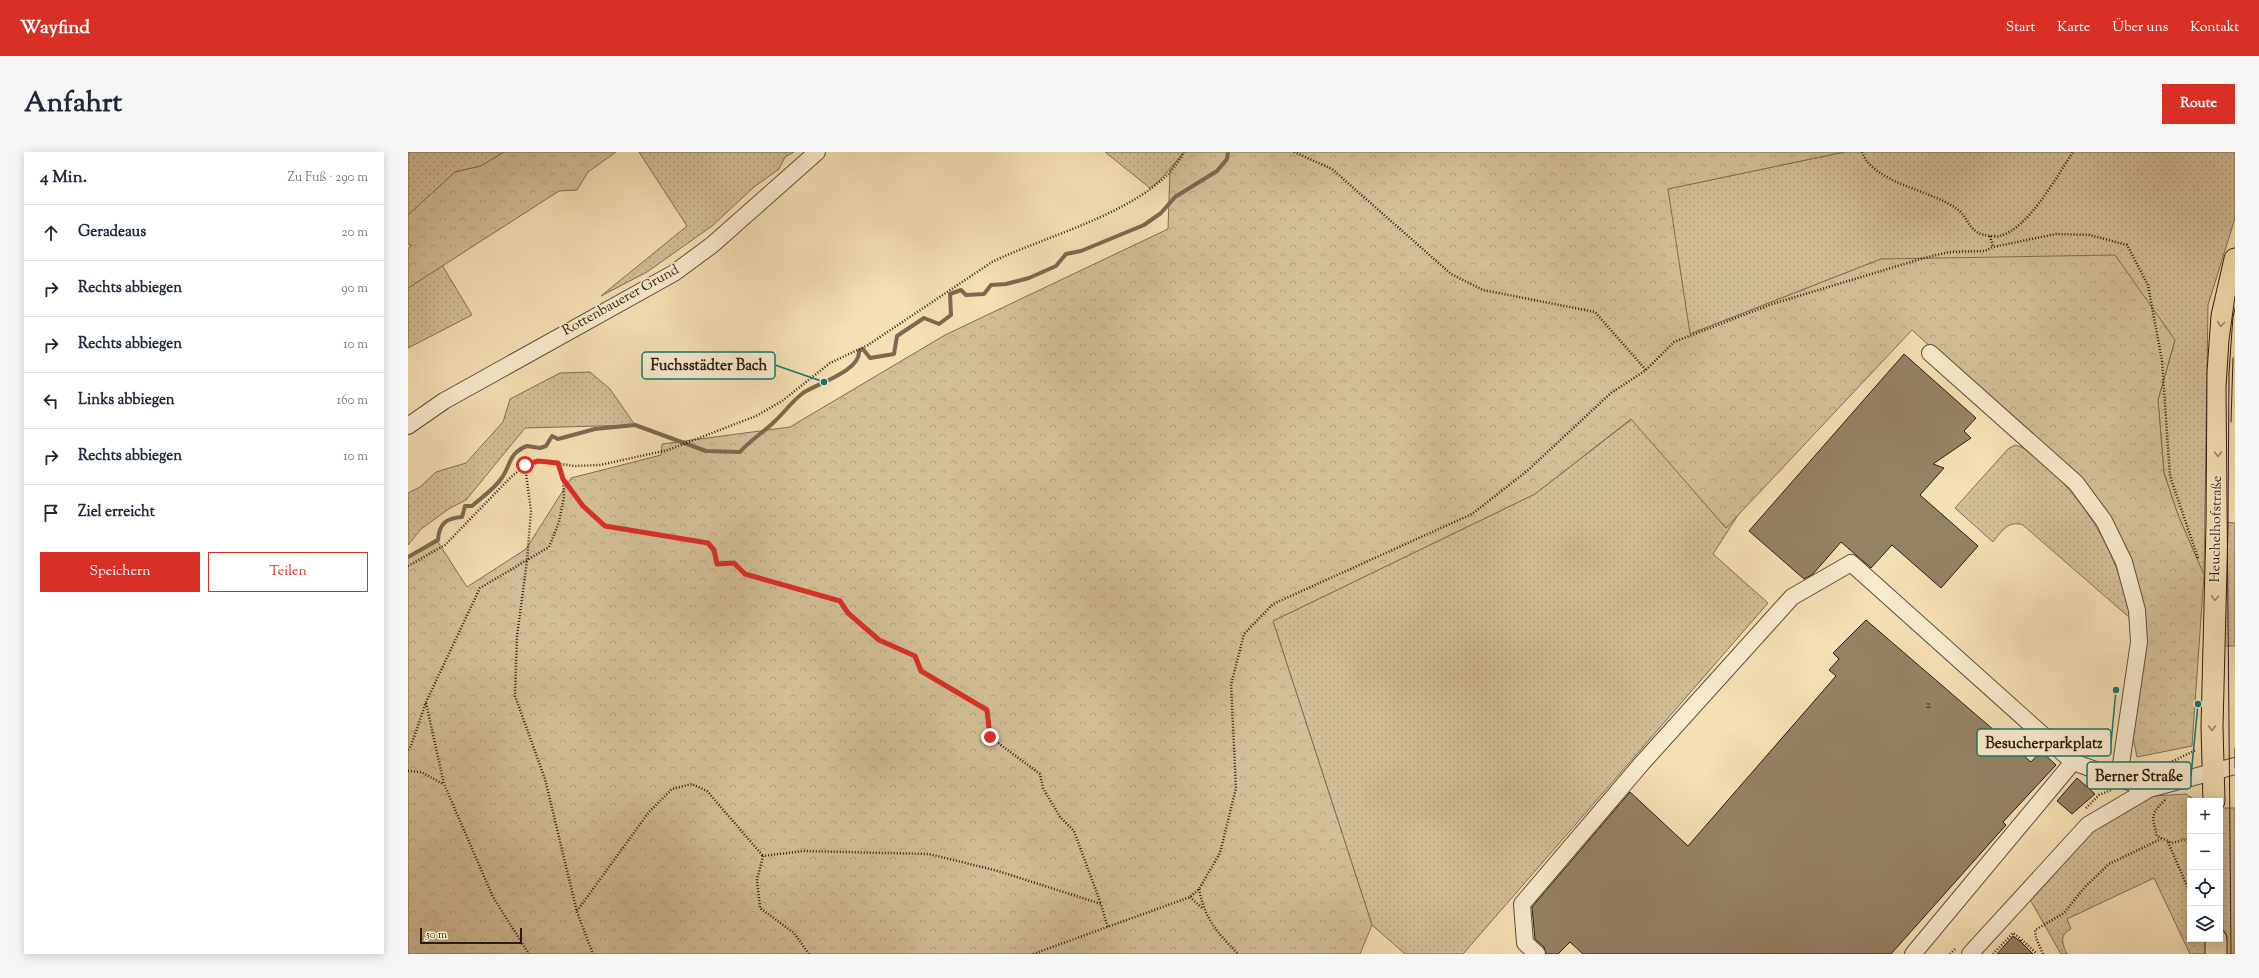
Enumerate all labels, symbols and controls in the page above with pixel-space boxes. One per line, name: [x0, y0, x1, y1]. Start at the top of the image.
text: Wayfind: [20, 15, 90, 42]
text: Start: [2006, 18, 2035, 38]
text: Karte: [2057, 18, 2090, 38]
text: Über uns: [2112, 18, 2168, 38]
text: Kontakt: [2190, 18, 2239, 38]
text: Anfahrt: [24, 84, 122, 124]
button: Route: [2162, 84, 2235, 124]
text: 4 Min.: [40, 166, 87, 190]
text: Zu Fuß · 290 m: [287, 169, 368, 187]
icon: ahead: [40, 222, 62, 244]
text: Geradeaus: [78, 222, 146, 243]
text: 20 m: [342, 224, 368, 242]
street label: Rottenbauerer Grund: [559, 261, 683, 341]
icon: right: [40, 278, 62, 300]
text: Rechts abbiegen: [78, 278, 182, 299]
text: 90 m: [341, 280, 368, 298]
one-way arrow: [2217, 321, 2226, 327]
icon: right: [40, 334, 62, 356]
text: Rechts abbiegen: [78, 334, 182, 355]
text: 10 m: [343, 336, 368, 354]
callout: Fuchsstädter Bach: [642, 352, 775, 379]
text: Fuchsstädter Bach: [651, 356, 768, 377]
icon: left: [40, 390, 62, 412]
text: Links abbiegen: [78, 390, 175, 411]
text: 160 m: [337, 392, 368, 410]
icon: right: [40, 446, 62, 468]
text: Rechts abbiegen: [78, 446, 182, 467]
text: 10 m: [343, 448, 368, 466]
one-way arrow: [2214, 451, 2222, 457]
route start: [516, 456, 534, 474]
street label: Heuchelhofstraße: [2206, 475, 2228, 583]
icon: arrive: [40, 502, 62, 524]
text: Ziel erreicht: [78, 502, 155, 523]
button: Speichern: [40, 552, 200, 592]
button: Teilen: [208, 552, 368, 592]
one-way arrow: [2211, 595, 2220, 601]
house number: 2: [1925, 696, 1931, 714]
one-way arrow: [2208, 725, 2216, 731]
route end: [981, 728, 999, 746]
callout: Besucherparkplatz: [1977, 729, 2111, 756]
text: Besucherparkplatz: [1985, 734, 2103, 755]
callout: Berner Straße: [2087, 762, 2191, 789]
text: Berner Straße: [2095, 767, 2183, 788]
map controls: [2187, 798, 2223, 942]
button: +: [2187, 798, 2223, 834]
button: −: [2187, 834, 2223, 870]
button: locate: [2187, 870, 2223, 906]
button: layers: [2187, 906, 2223, 942]
scale bar: [420, 926, 522, 945]
text: 50 m: [426, 927, 447, 943]

